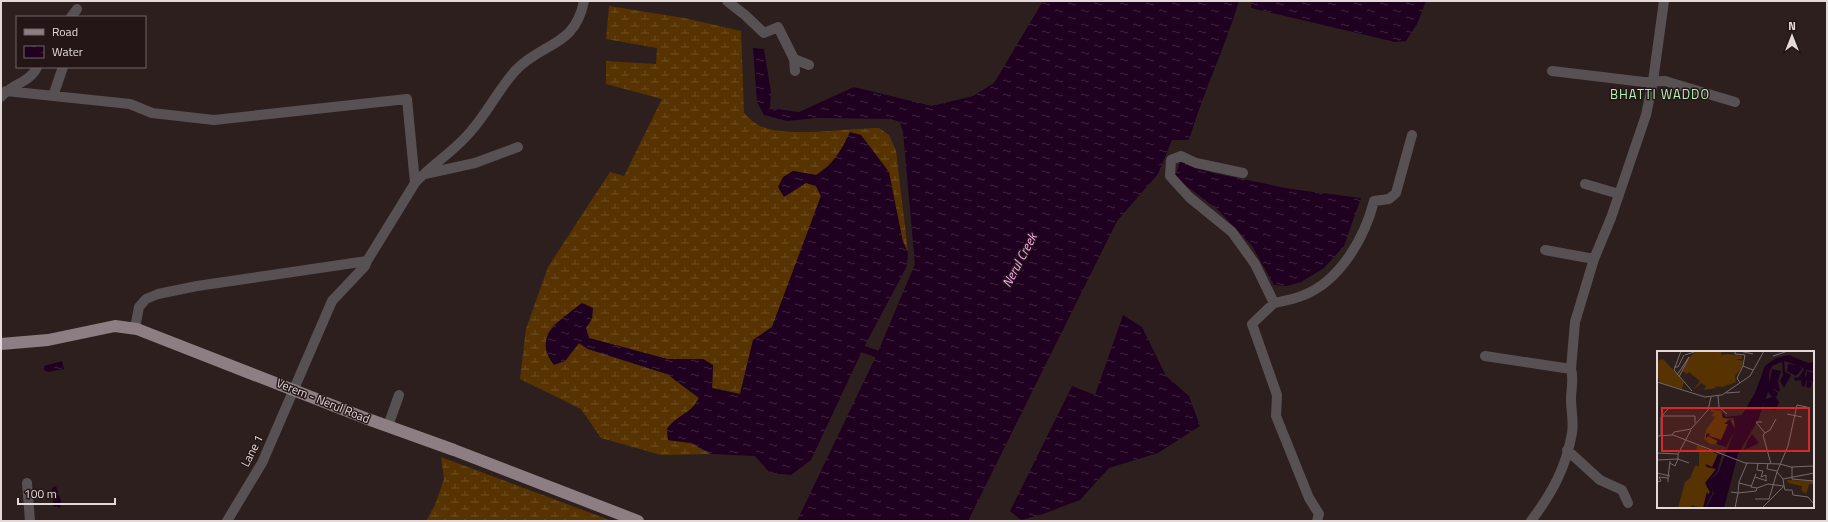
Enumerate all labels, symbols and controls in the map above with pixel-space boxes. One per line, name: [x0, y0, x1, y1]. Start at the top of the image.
legend: [16, 16, 146, 68]
north arrow: [1772, 16, 1812, 56]
text: N: [1788, 18, 1796, 34]
text: Road: [52, 22, 78, 41]
text: Water: [52, 42, 83, 61]
district label: BHATTI WADDO: [1610, 84, 1710, 104]
water label: Nerul Creek: [996, 227, 1043, 291]
inset map: [1657, 351, 1814, 508]
street label: Verem - Nerul Road: [274, 373, 373, 428]
street label: Lane 1: [235, 431, 268, 470]
scale bar: [18, 480, 115, 506]
text: 100 m: [24, 484, 57, 503]

